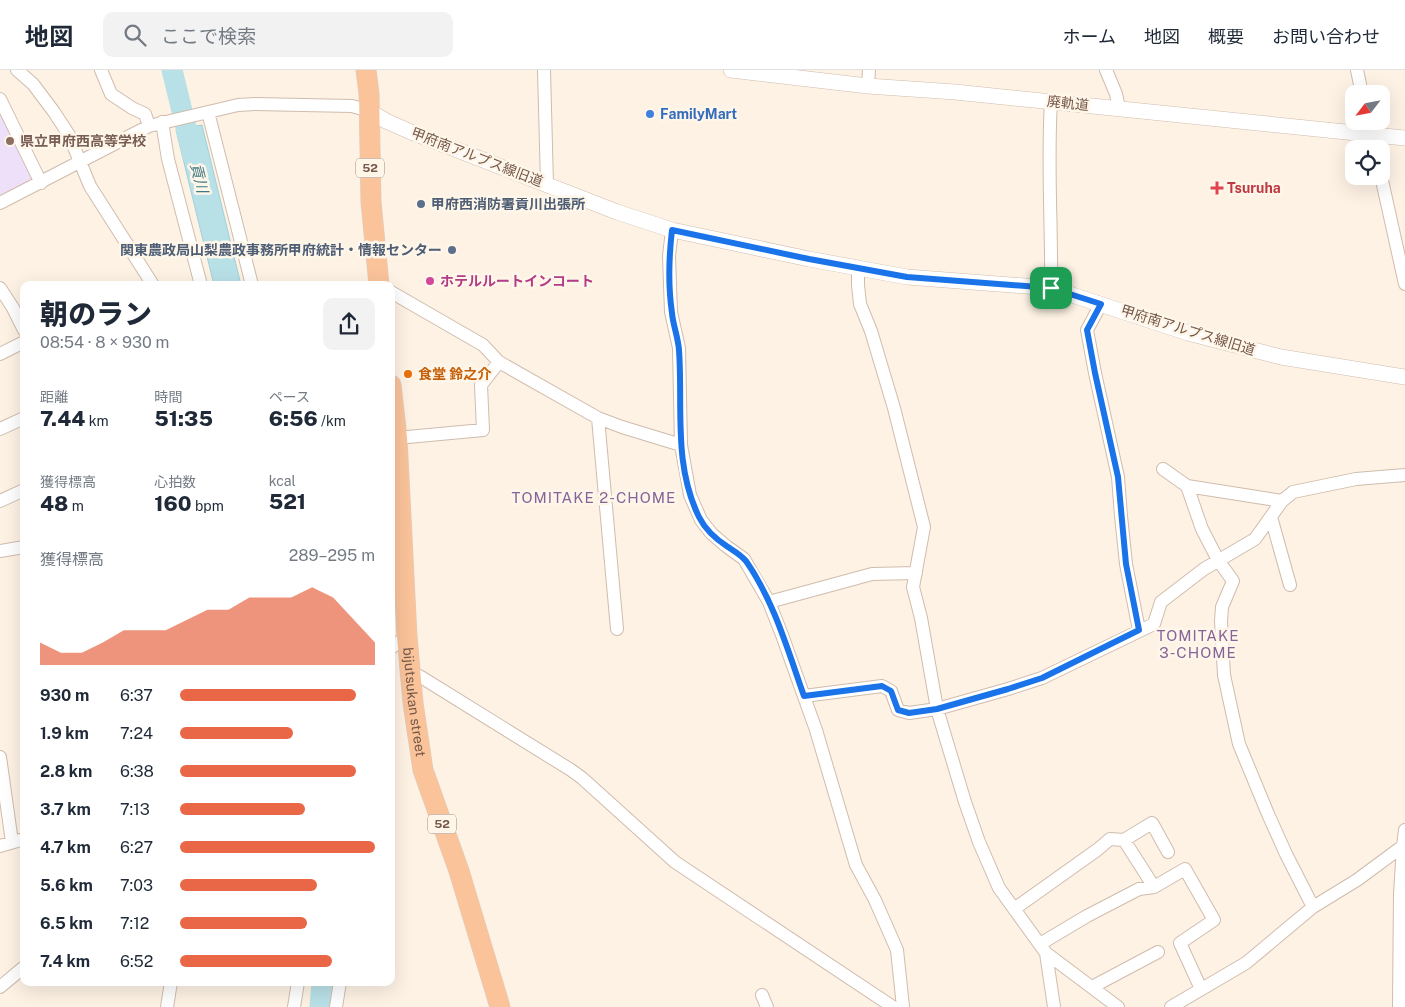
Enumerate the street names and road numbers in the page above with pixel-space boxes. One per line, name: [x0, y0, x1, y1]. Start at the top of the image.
street label: 廃軌道: [1046, 93, 1090, 113]
street label: 甲府南アルプス線旧道: [409, 124, 545, 190]
road number: 52: [356, 159, 384, 178]
street label: 甲府南アルプス線旧道: [1119, 302, 1257, 358]
street label: bijutsukan street: [400, 647, 429, 758]
road number: 52: [428, 814, 456, 834]

